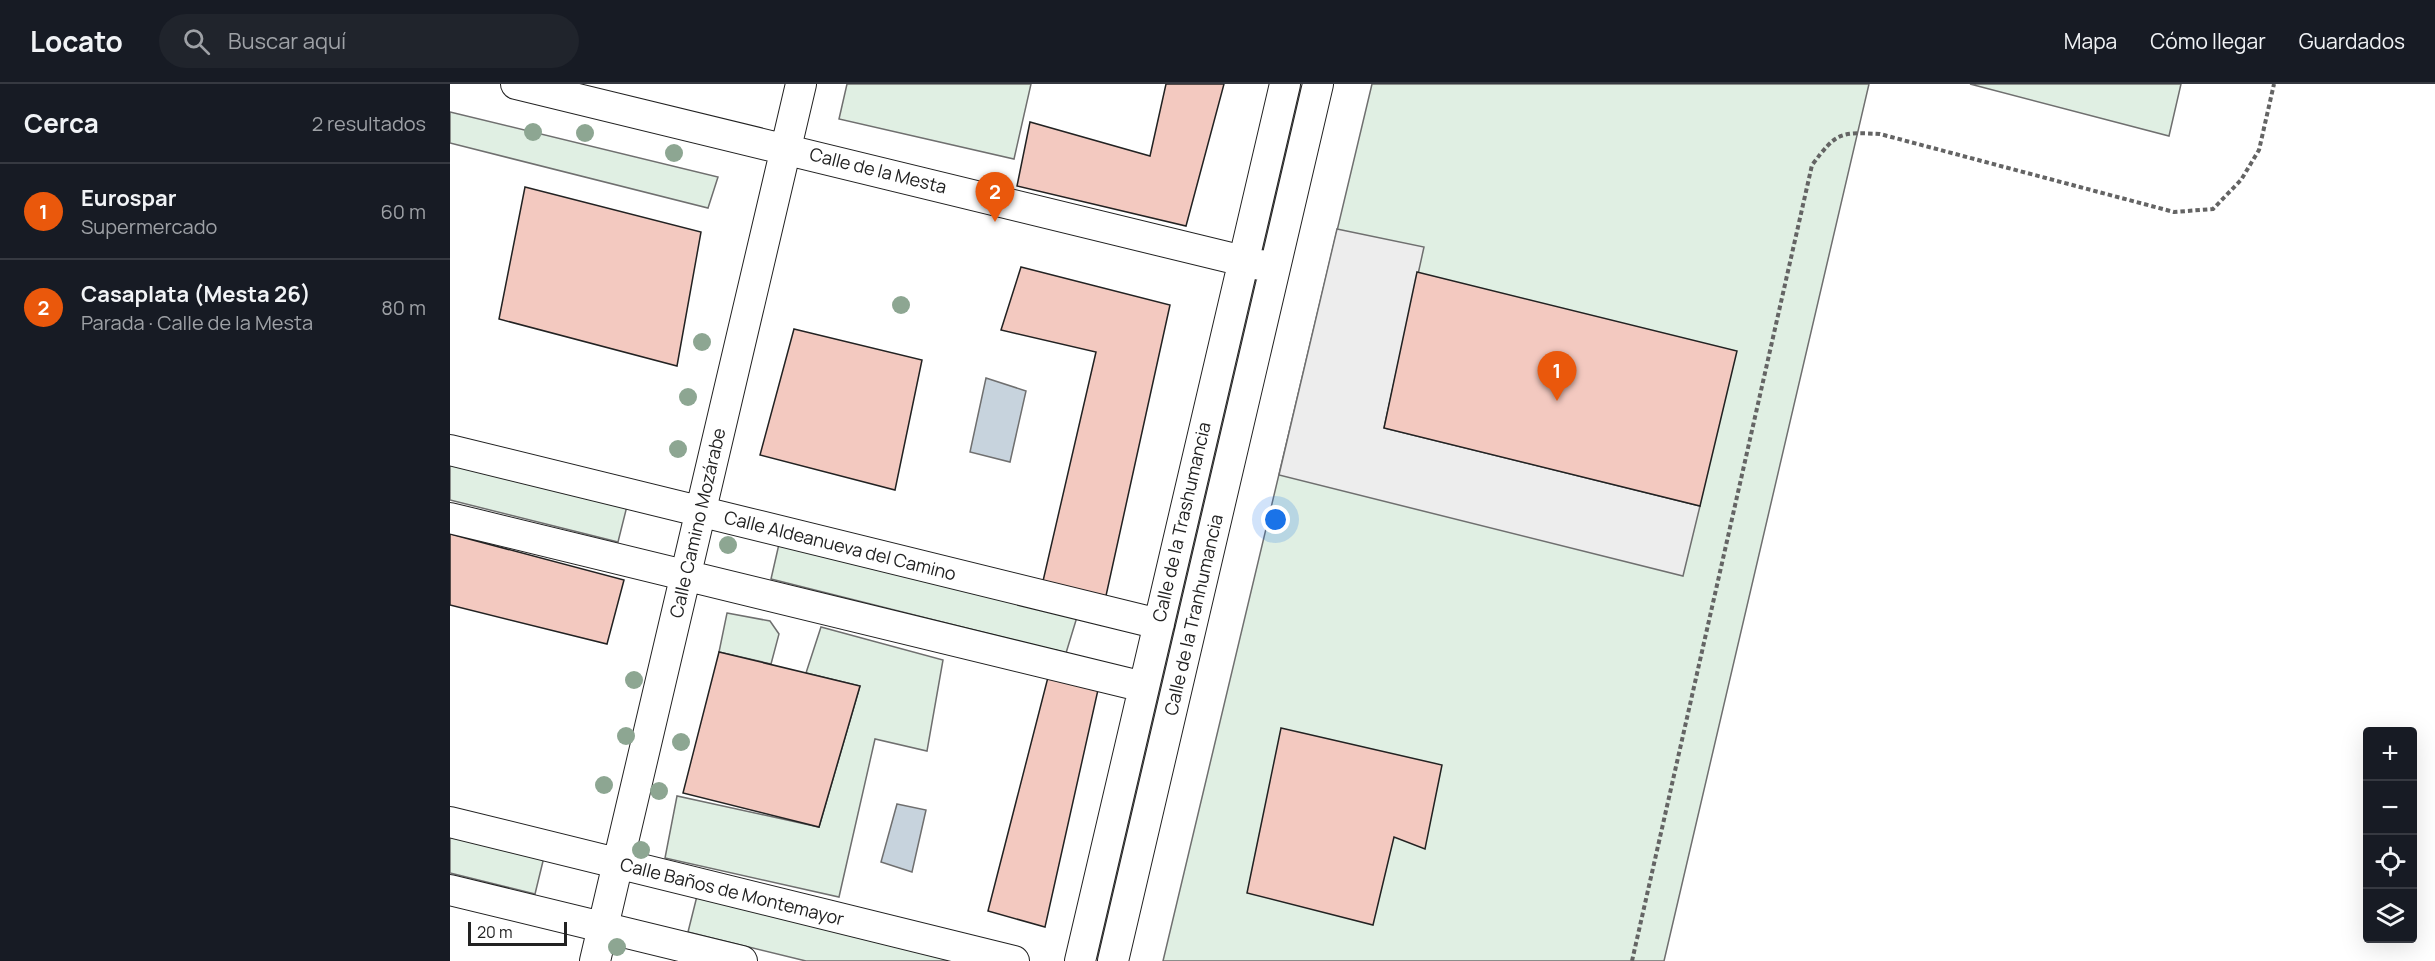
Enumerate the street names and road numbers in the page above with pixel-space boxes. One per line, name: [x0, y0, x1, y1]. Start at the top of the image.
street label: Calle de la Mesta: [807, 141, 949, 199]
street label: Calle de la Trashumancia: [1146, 419, 1216, 624]
street label: Calle Camino Mozárabe: [663, 425, 731, 620]
street label: Calle Aldeanueva del Camino: [722, 505, 959, 586]
street label: Calle de la Tranhumancia: [1158, 512, 1228, 718]
street label: Calle Baños de Montemayor: [618, 852, 847, 931]

